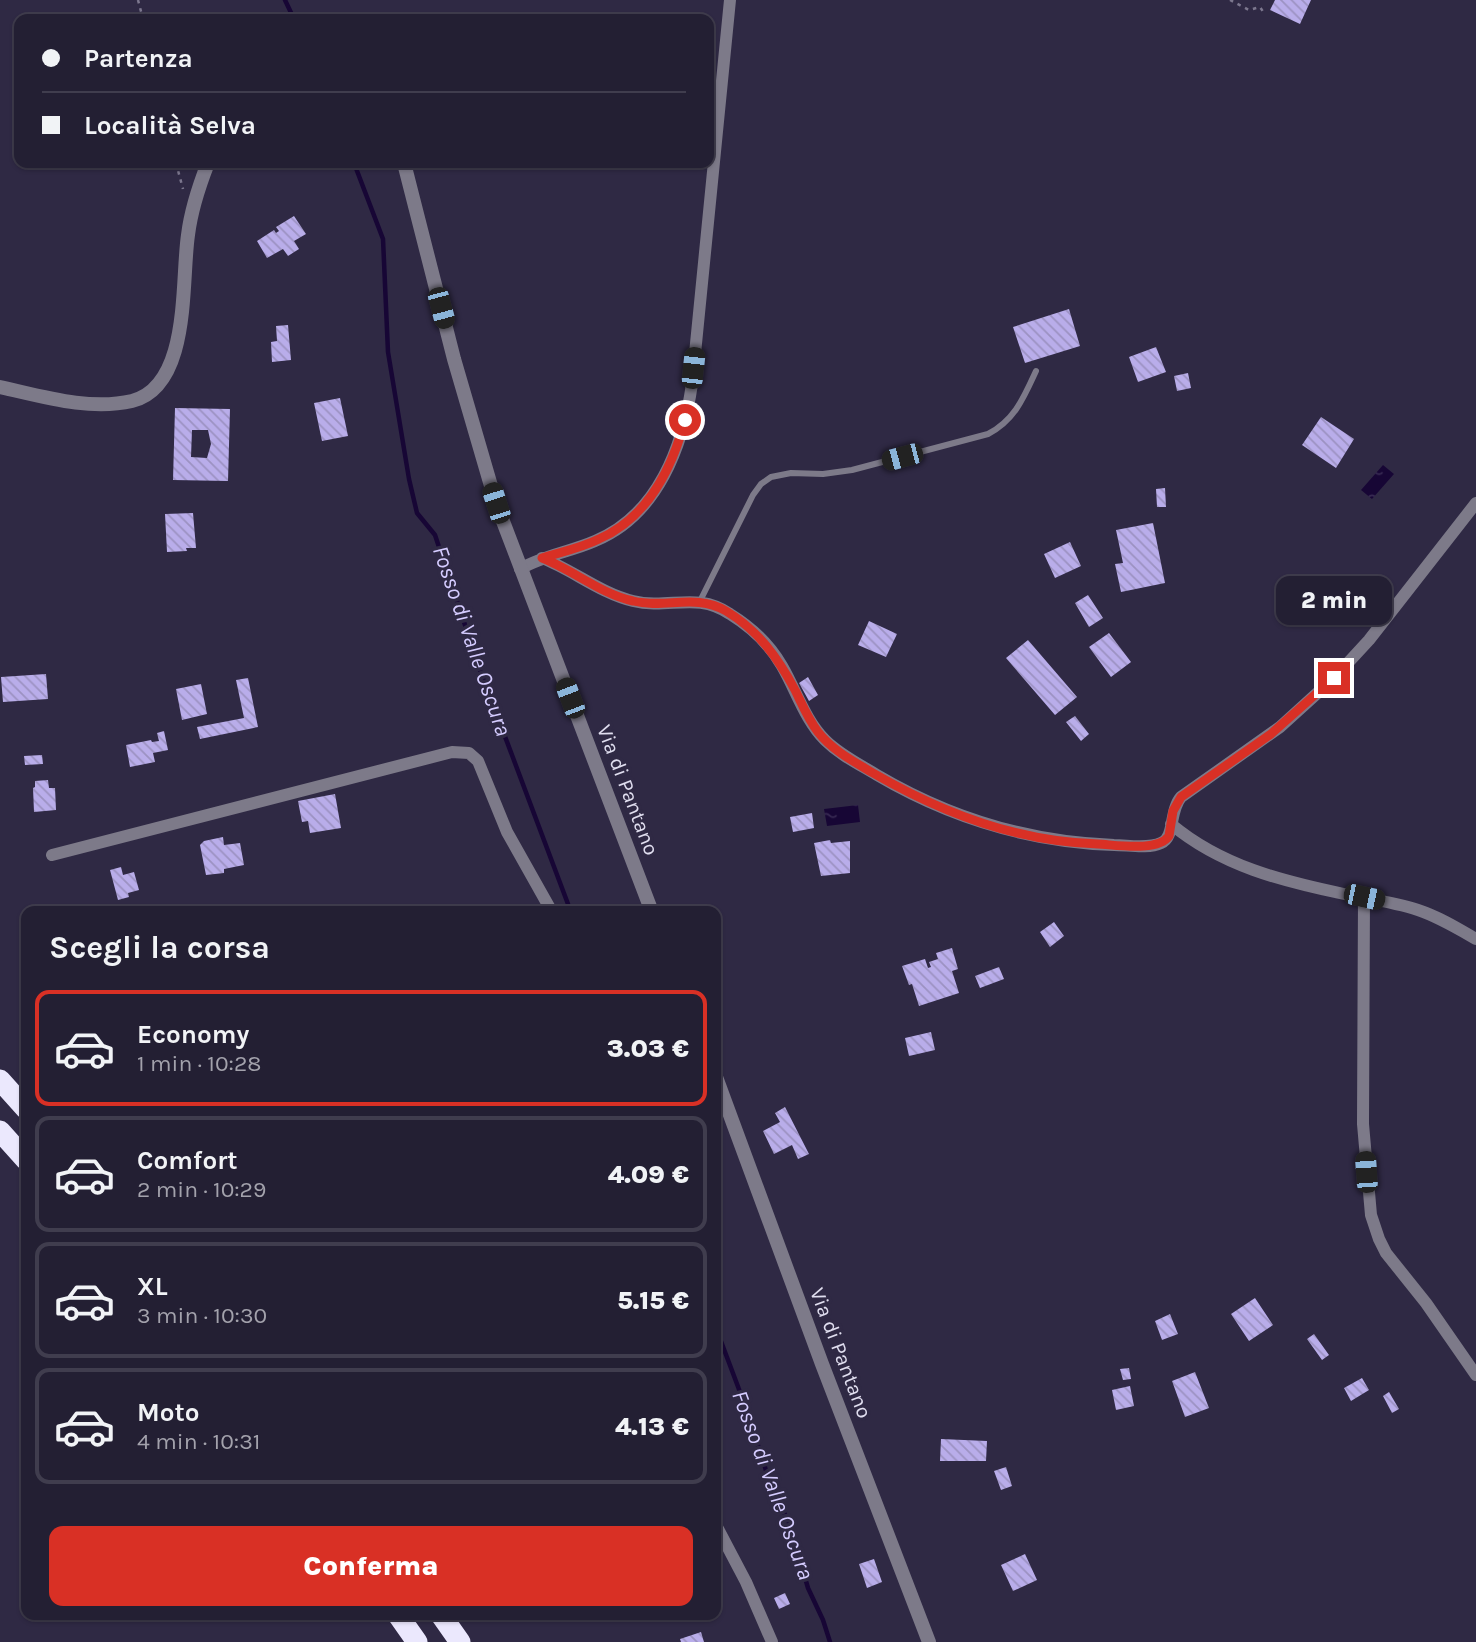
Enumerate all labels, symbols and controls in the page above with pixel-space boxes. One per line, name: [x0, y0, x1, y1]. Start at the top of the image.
text: Partenza: [84, 43, 193, 74]
text: Località Selva: [84, 110, 256, 141]
car: [426, 285, 457, 331]
car: [681, 346, 706, 390]
route start: [669, 404, 701, 436]
car: [879, 441, 926, 473]
car: [480, 480, 513, 526]
water label: Fosso di Valle Oscura: [427, 542, 517, 740]
callout: 2 min: [1276, 576, 1392, 626]
text: 2 min: [1301, 587, 1367, 614]
route end: [1318, 662, 1350, 694]
car: [553, 675, 588, 721]
street label: Via di Pantano: [592, 721, 664, 859]
car: [1342, 882, 1387, 912]
text: Scegli la corsa: [49, 929, 270, 966]
icon: car: [53, 1017, 116, 1080]
text: Economy: [137, 1019, 249, 1050]
text: 3.03 €: [607, 1033, 689, 1064]
text: 1 min · 10:28: [137, 1050, 261, 1077]
icon: car: [53, 1143, 116, 1206]
text: Comfort: [137, 1145, 238, 1176]
car: [1355, 1150, 1378, 1194]
text: 4.09 €: [608, 1159, 689, 1190]
text: 2 min · 10:29: [137, 1176, 266, 1203]
icon: car: [53, 1269, 116, 1332]
text: XL: [137, 1271, 168, 1302]
street label: Via di Pantano: [805, 1284, 877, 1422]
text: 5.15 €: [617, 1285, 689, 1316]
text: 3 min · 10:30: [137, 1302, 267, 1329]
water label: Fosso di Valle Oscura: [726, 1387, 820, 1583]
icon: car: [53, 1395, 116, 1458]
text: Moto: [137, 1397, 199, 1428]
text: 4.13 €: [615, 1411, 689, 1442]
text: 4 min · 10:31: [137, 1428, 260, 1455]
button: Conferma: [49, 1526, 693, 1606]

